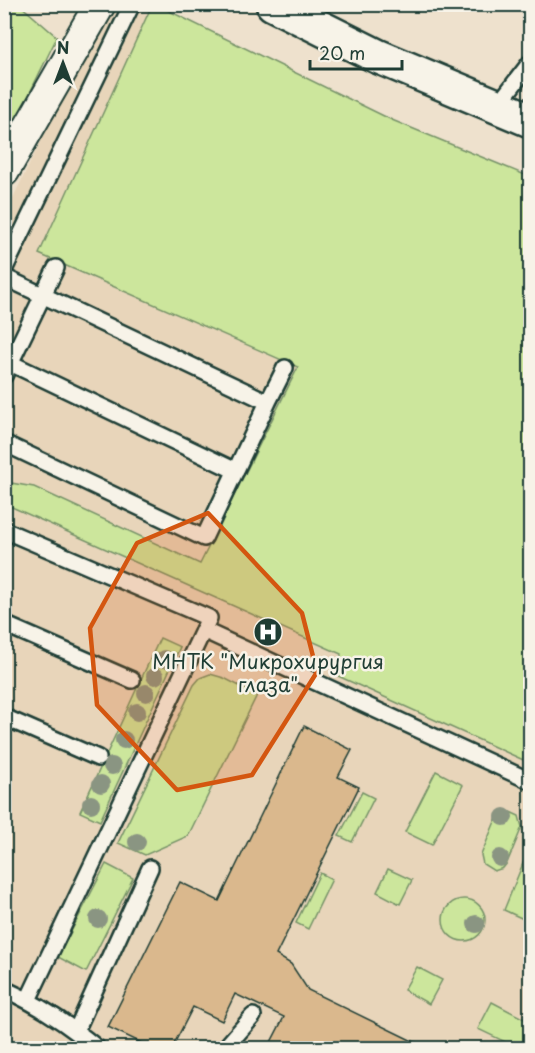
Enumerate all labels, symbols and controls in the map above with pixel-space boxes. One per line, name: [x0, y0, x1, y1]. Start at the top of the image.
north arrow: [33, 33, 93, 93]
scale bar: [310, 33, 402, 71]
text: N: [57, 35, 69, 59]
text: 20 m: [319, 39, 365, 66]
hospital icon: МНТК "Микрохирургия глаза": [252, 616, 284, 648]
place label: МНТК "Микрохирургия глаза": [152, 646, 384, 699]

